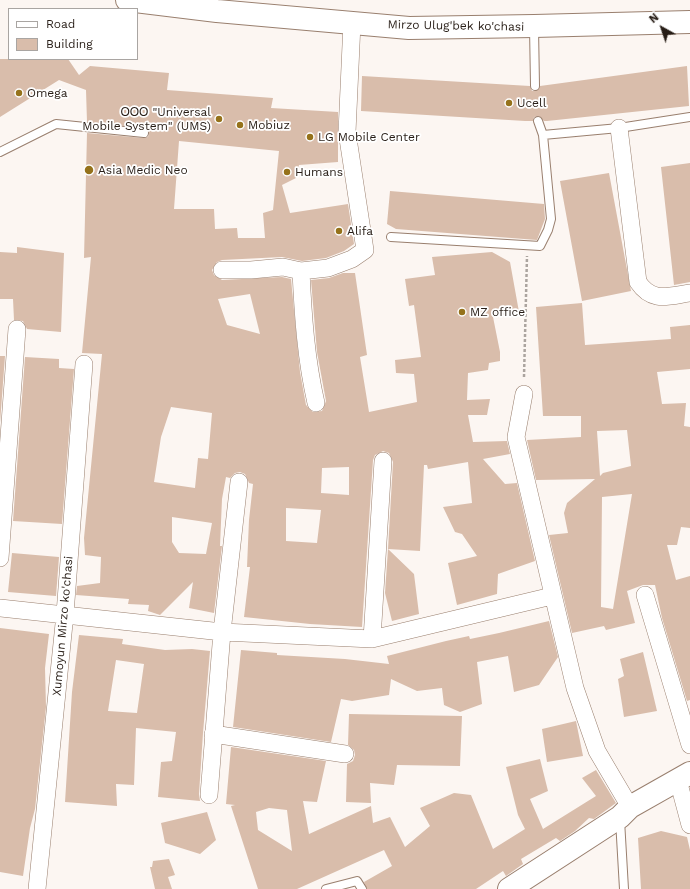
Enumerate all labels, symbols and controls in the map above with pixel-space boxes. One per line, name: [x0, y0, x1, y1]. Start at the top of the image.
legend: [8, 8, 138, 60]
north arrow: [642, 8, 682, 48]
text: N: [647, 11, 661, 26]
text: Road: [46, 17, 75, 31]
street label: Mirzo Ulug'bek ko'chasi: [388, 18, 524, 34]
text: Building: [46, 37, 93, 51]
place label: Omega: [27, 86, 67, 100]
marker: Omega: [14, 88, 24, 98]
place label: Ucell: [517, 96, 546, 110]
marker: Ucell: [504, 98, 514, 108]
place label: ООО "Universal Mobile System" (UMS): [82, 105, 211, 133]
marker: ООО "Universal Mobile System" (UMS): [214, 114, 224, 124]
place label: Mobiuz: [248, 118, 290, 132]
marker: Mobiuz: [235, 120, 245, 130]
place label: LG Mobile Center: [318, 130, 420, 144]
marker: LG Mobile Center: [305, 132, 315, 142]
place label: Asia Medic Neo: [98, 163, 188, 177]
marker: Asia Medic Neo: [83, 164, 95, 176]
place label: Humans: [295, 165, 343, 179]
marker: Humans: [282, 167, 292, 177]
place label: Alifa: [347, 224, 373, 238]
marker: Alifa: [334, 226, 344, 236]
place label: MZ office: [470, 305, 525, 319]
marker: MZ office: [457, 307, 467, 317]
street label: Xumoyun Mirzo ko'chasi: [50, 555, 76, 697]

